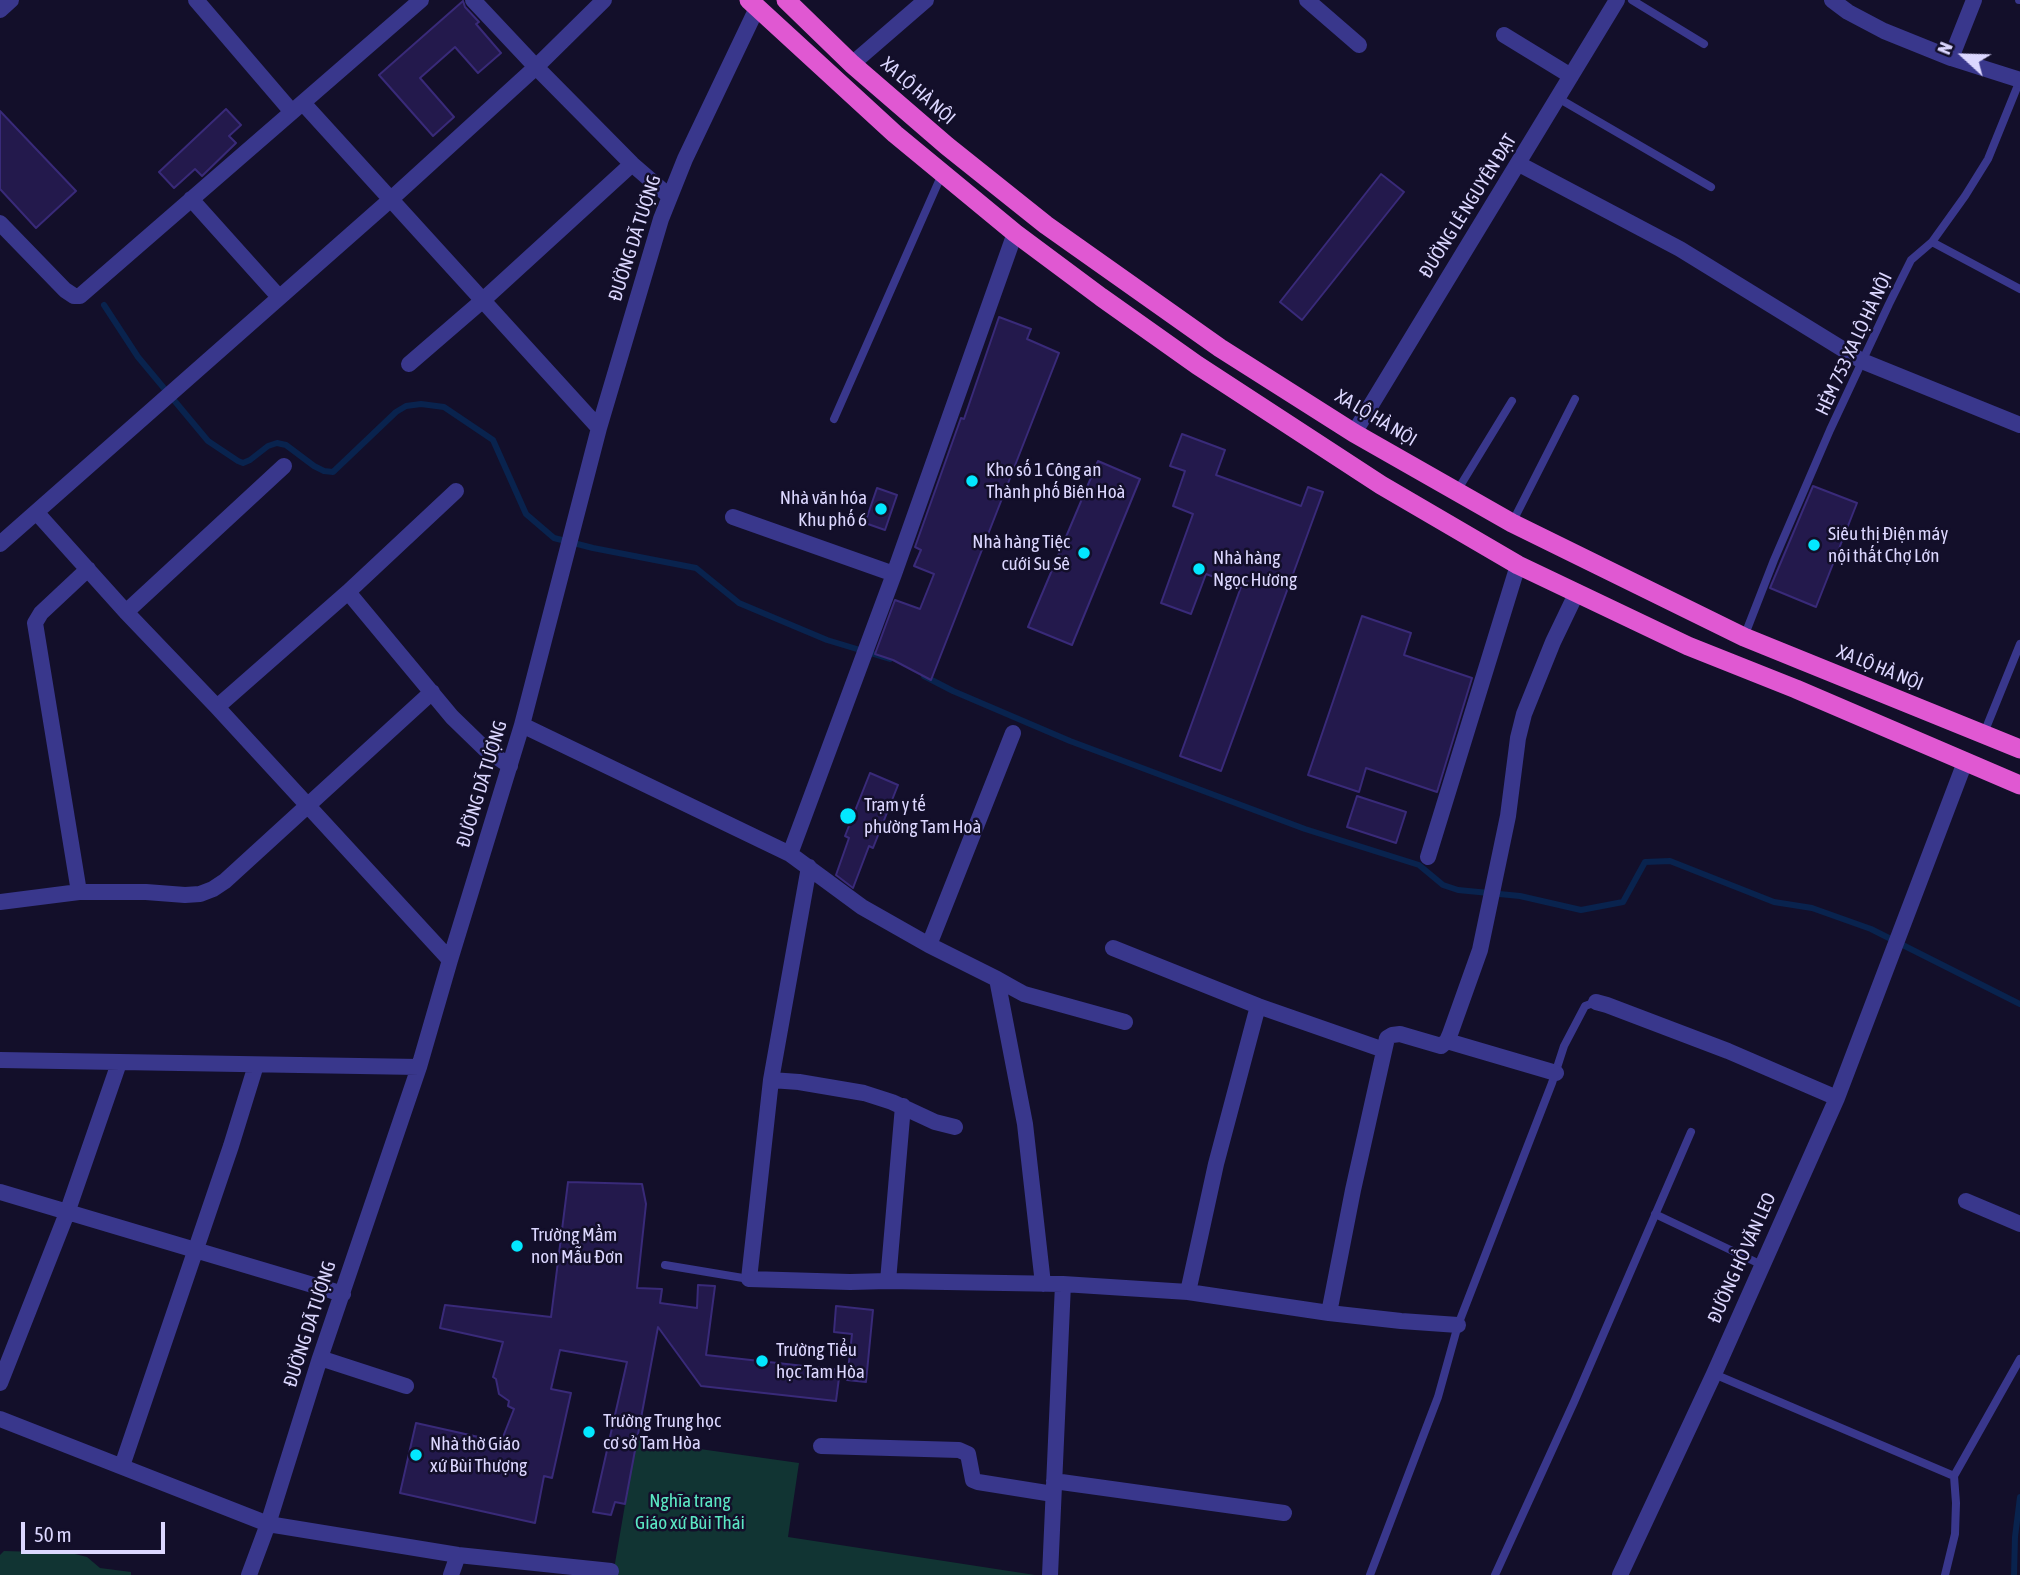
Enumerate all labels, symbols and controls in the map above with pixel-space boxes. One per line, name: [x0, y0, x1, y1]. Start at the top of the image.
north arrow: [1929, 21, 1999, 91]
text: N: [1932, 39, 1957, 57]
street label: XA LỘ HÀ NỘI: [876, 52, 960, 130]
street label: ĐƯỜNG LÊ NGUYÊN ĐẠT: [1415, 130, 1521, 282]
street label: ĐƯỜNG DÃ TƯỢNG: [604, 172, 666, 304]
street label: HẺM 753 XA LỘ HÀ NỘI: [1811, 269, 1897, 419]
street label: XA LỘ HÀ NỘI: [1331, 385, 1421, 451]
place label: Kho số 1 Công an Thành phố Biên Hoà: [986, 459, 1125, 503]
marker: Kho số 1 Công an Thành phố Biên Hoà: [964, 473, 980, 489]
place label: Nhà văn hóa Khu phố 6: [780, 487, 867, 531]
marker: Nhà văn hóa Khu phố 6: [873, 501, 889, 517]
place label: Siêu thị Điện máy nội thất Chợ Lớn: [1828, 523, 1948, 567]
place label: Nhà hàng Tiệc cưới Su Sê: [972, 531, 1070, 575]
marker: Siêu thị Điện máy nội thất Chợ Lớn: [1806, 537, 1822, 553]
marker: Nhà hàng Tiệc cưới Su Sê: [1076, 545, 1092, 561]
place label: Nhà hàng Ngọc Hương: [1213, 547, 1297, 591]
marker: Nhà hàng Ngọc Hương: [1191, 561, 1207, 577]
street label: XA LỘ HÀ NỘI: [1833, 640, 1927, 696]
street label: ĐƯỜNG DÃ TƯỢNG: [452, 718, 512, 850]
place label: Trạm y tế phường Tam Hoà: [864, 794, 981, 838]
marker: Trạm y tế phường Tam Hoà: [838, 806, 858, 826]
street label: ĐƯỜNG HỒ VĂN LEO: [1703, 1189, 1781, 1327]
place label: Trường Mầm non Mẫu Đơn: [531, 1224, 623, 1268]
marker: Trường Mầm non Mẫu Đơn: [509, 1238, 525, 1254]
street label: ĐƯỜNG DÃ TƯỢNG: [279, 1258, 341, 1390]
place label: Trường Tiểu học Tam Hòa: [776, 1339, 865, 1383]
marker: Trường Tiểu học Tam Hòa: [754, 1353, 770, 1369]
place label: Trường Trung học cơ sở Tam Hòa: [603, 1410, 721, 1454]
marker: Trường Trung học cơ sở Tam Hòa: [581, 1424, 597, 1440]
place label: Nhà thờ Giáo xứ Bùi Thượng: [430, 1433, 527, 1477]
marker: Nhà thờ Giáo xứ Bùi Thượng: [408, 1447, 424, 1463]
park label: Nghĩa trang Giáo xứ Bùi Thái: [635, 1490, 745, 1534]
scale bar: [24, 1508, 168, 1552]
text: 50 m: [34, 1522, 72, 1546]

